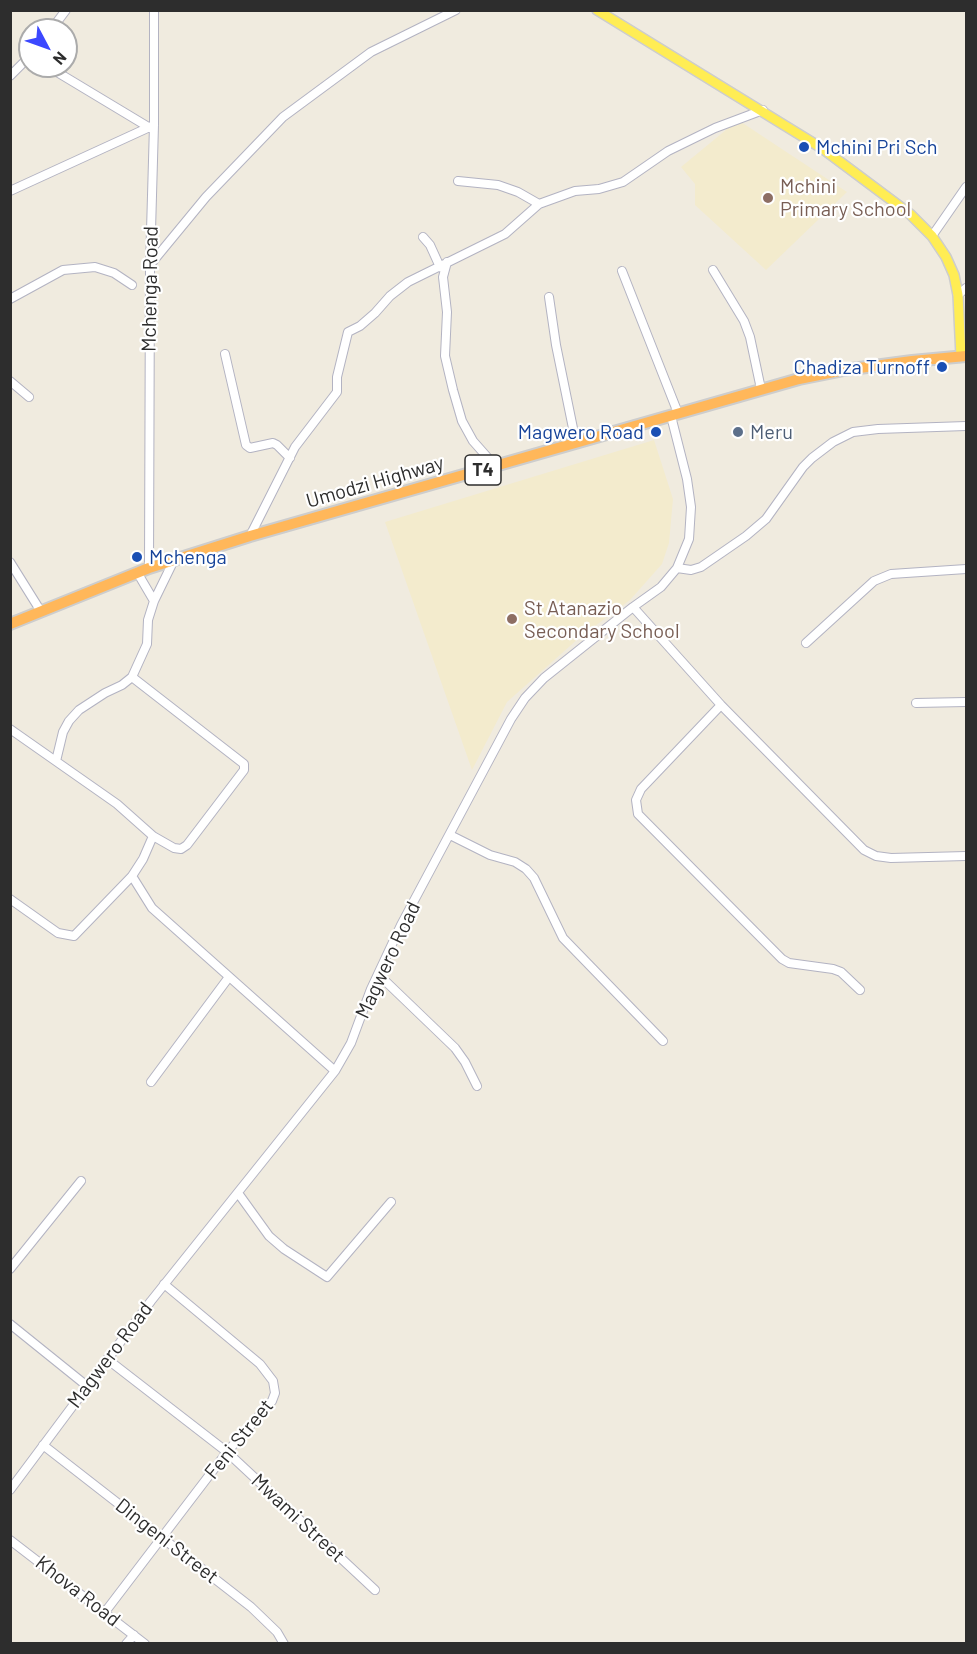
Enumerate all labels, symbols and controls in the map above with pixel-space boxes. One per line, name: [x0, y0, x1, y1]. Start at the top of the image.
north arrow: [18, 18, 78, 78]
text: N: [50, 49, 71, 69]
place label: Mchini Pri Sch: [816, 135, 938, 159]
marker: Mchini Pri Sch: [797, 140, 811, 154]
place label: Mchini Primary School: [780, 174, 911, 221]
marker: Mchini Primary School: [761, 191, 775, 205]
street label: Mchenga Road: [137, 226, 163, 352]
place label: Chadiza Turnoff: [794, 355, 930, 379]
marker: Chadiza Turnoff: [935, 360, 949, 374]
place label: Magwero Road: [518, 420, 644, 444]
place label: Meru: [750, 420, 793, 444]
marker: Magwero Road: [649, 425, 663, 439]
marker: Meru: [731, 425, 745, 439]
street label: Umodzi Highway: [303, 451, 447, 513]
road number: T4: [465, 455, 501, 485]
place label: Mchenga: [149, 545, 227, 569]
marker: Mchenga: [130, 550, 144, 564]
place label: St Atanazio Secondary School: [524, 596, 680, 643]
marker: St Atanazio Secondary School: [505, 612, 519, 626]
street label: Magwero Road: [350, 898, 426, 1022]
street label: Magwero Road: [62, 1297, 158, 1413]
street label: Feni Street: [200, 1394, 278, 1484]
street label: Mwami Street: [246, 1469, 350, 1567]
street label: Dingeni Street: [111, 1493, 223, 1589]
street label: Khova Road: [31, 1550, 125, 1632]

